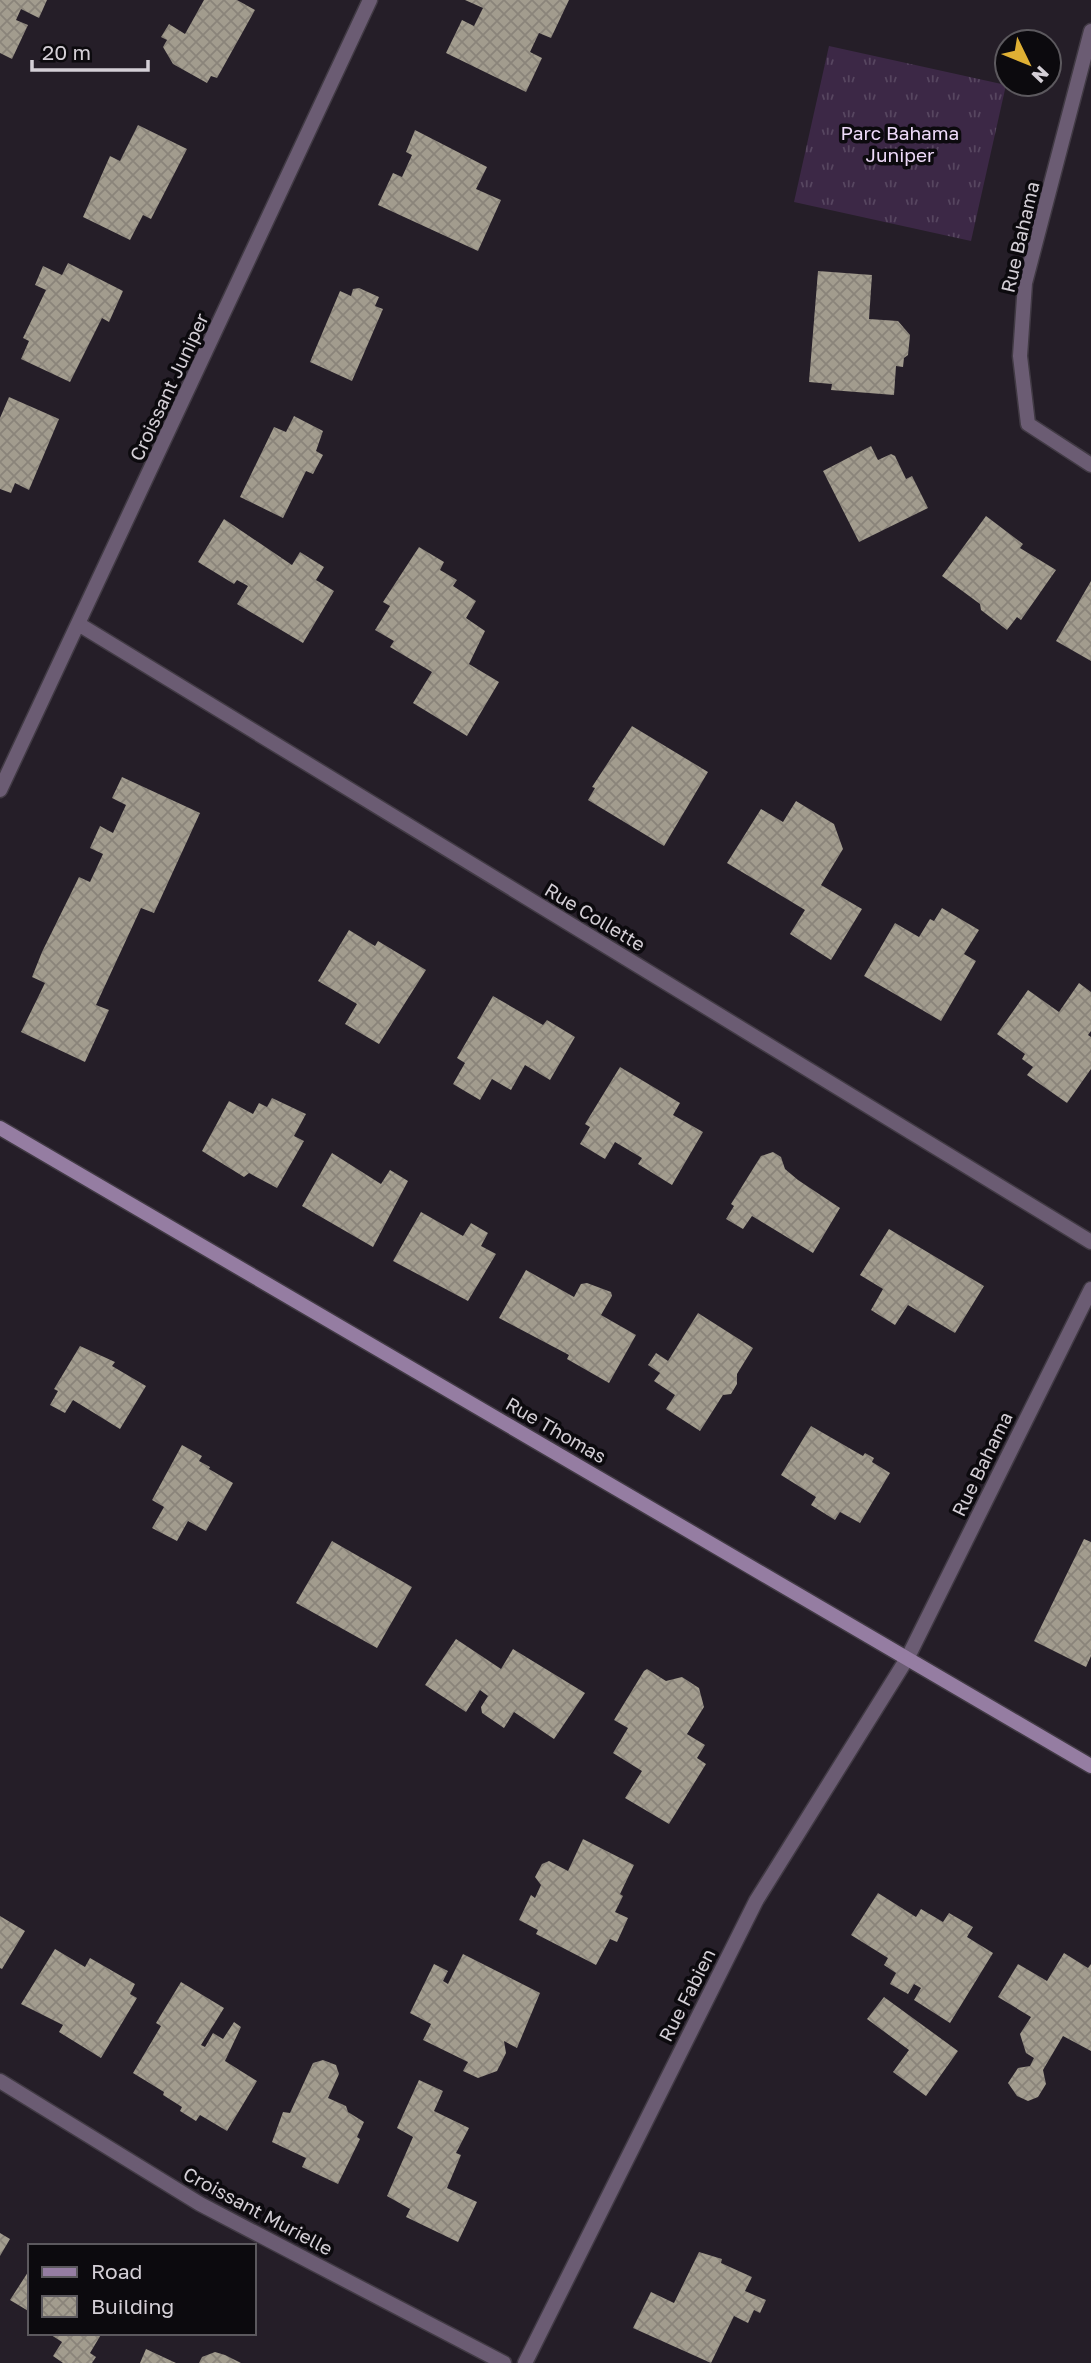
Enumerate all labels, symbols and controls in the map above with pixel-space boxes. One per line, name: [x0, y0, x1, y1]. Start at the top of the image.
scale bar: [32, 28, 147, 72]
north arrow: [993, 28, 1063, 98]
text: 20 m: [42, 39, 91, 65]
text: N: [1027, 62, 1054, 88]
park label: Parc Bahama Juniper: [841, 121, 959, 166]
street label: Rue Bahama: [996, 179, 1043, 295]
street label: Croissant Juniper: [124, 309, 213, 464]
street label: Rue Collette: [541, 878, 650, 956]
street label: Rue Thomas: [502, 1392, 611, 1468]
street label: Rue Bahama: [946, 1408, 1017, 1520]
street label: Rue Fabien: [653, 1945, 720, 2045]
street label: Croissant Murielle: [180, 2162, 337, 2260]
legend: [28, 2244, 256, 2335]
text: Road: [91, 2258, 142, 2284]
text: Building: [91, 2293, 174, 2319]

